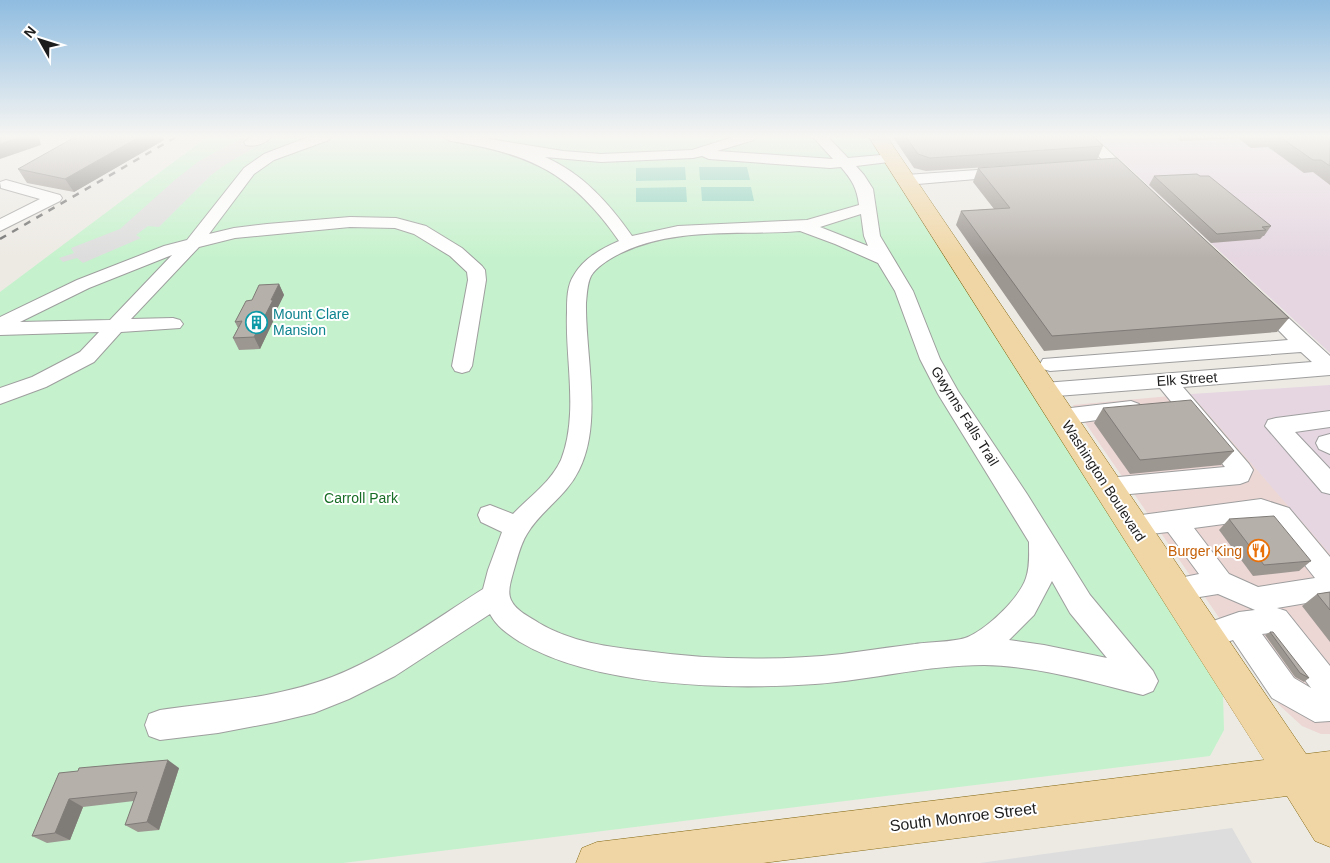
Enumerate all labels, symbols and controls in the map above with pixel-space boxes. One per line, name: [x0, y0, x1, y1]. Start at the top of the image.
north arrow: [15, 15, 65, 65]
text: N: [20, 23, 39, 41]
place label: Mount Clare Mansion: [273, 306, 349, 338]
building icon: Mount Clare Mansion: [245, 310, 269, 334]
street label: Gwynns Falls Trail: [928, 363, 1002, 469]
street label: Elk Street: [1156, 369, 1218, 389]
street label: Washington Boulevard: [1059, 418, 1149, 544]
park label: Carroll Park: [324, 490, 399, 506]
restaurant icon: Burger King: [1246, 539, 1270, 563]
place label: Burger King: [1168, 543, 1242, 559]
street label: South Monroe Street: [889, 799, 1038, 834]

